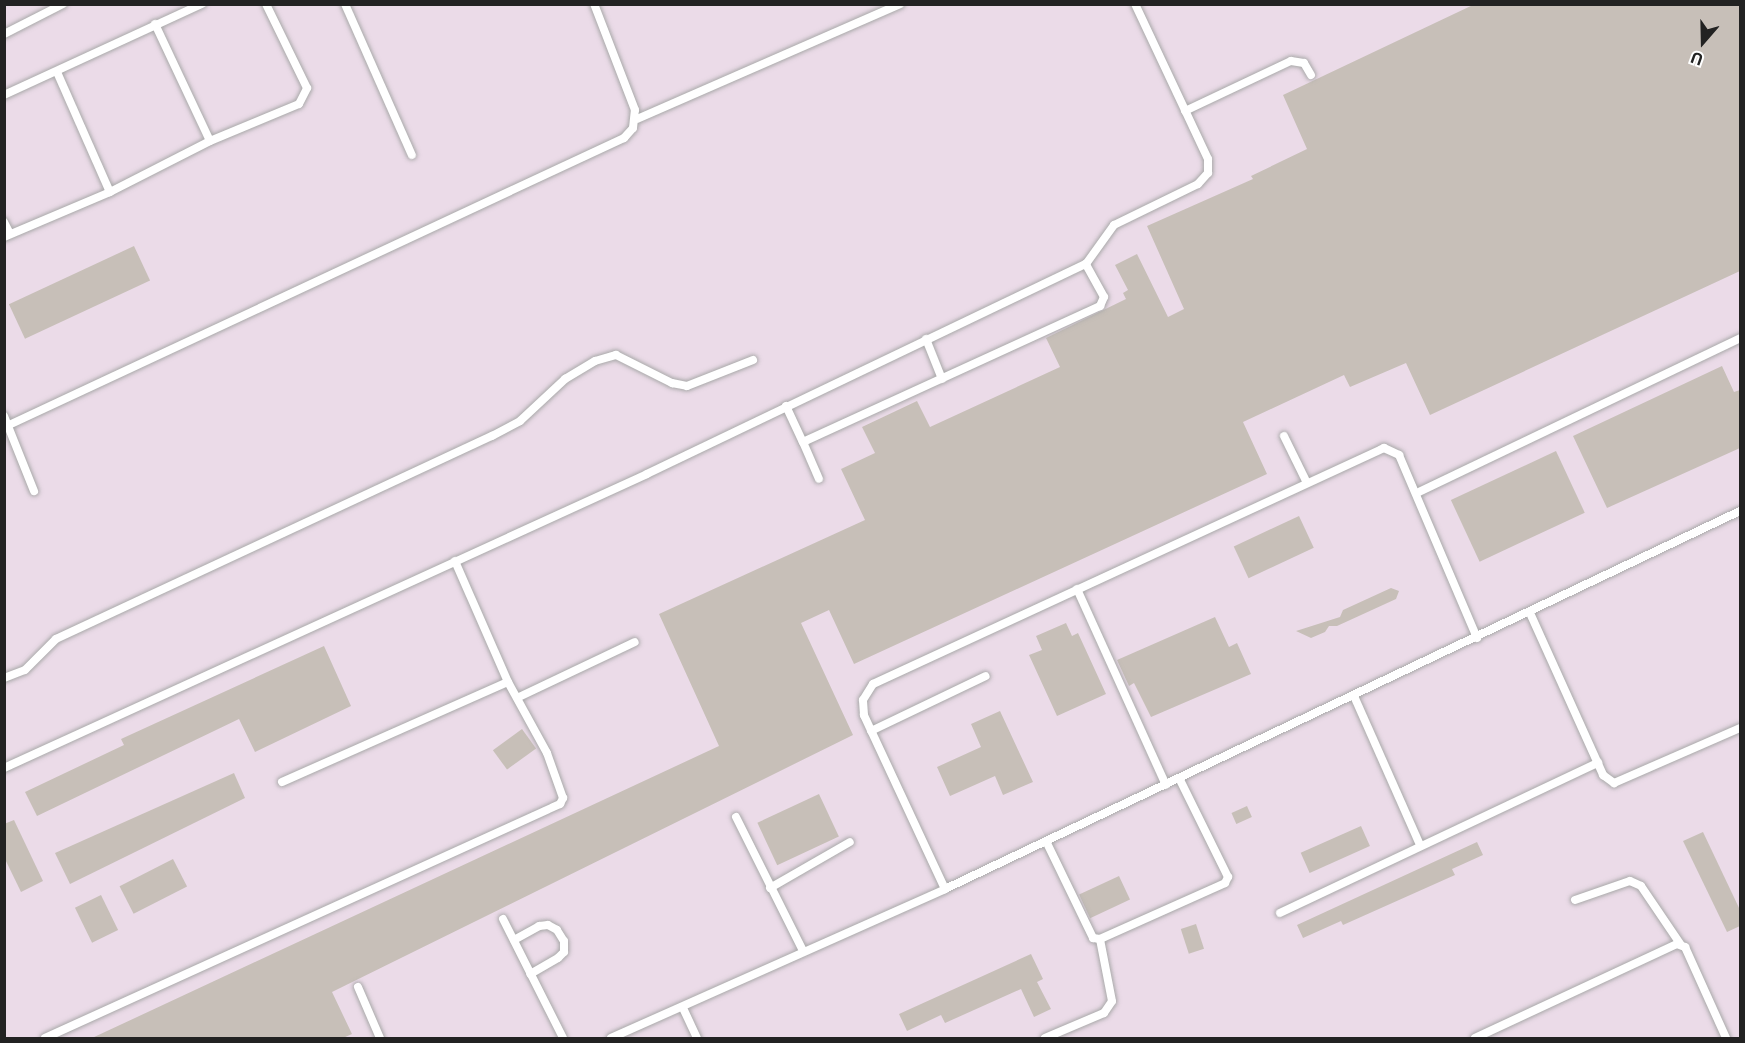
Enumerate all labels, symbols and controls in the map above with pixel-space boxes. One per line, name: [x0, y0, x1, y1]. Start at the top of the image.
north arrow: [1673, 12, 1733, 72]
text: U: [1687, 47, 1706, 71]

